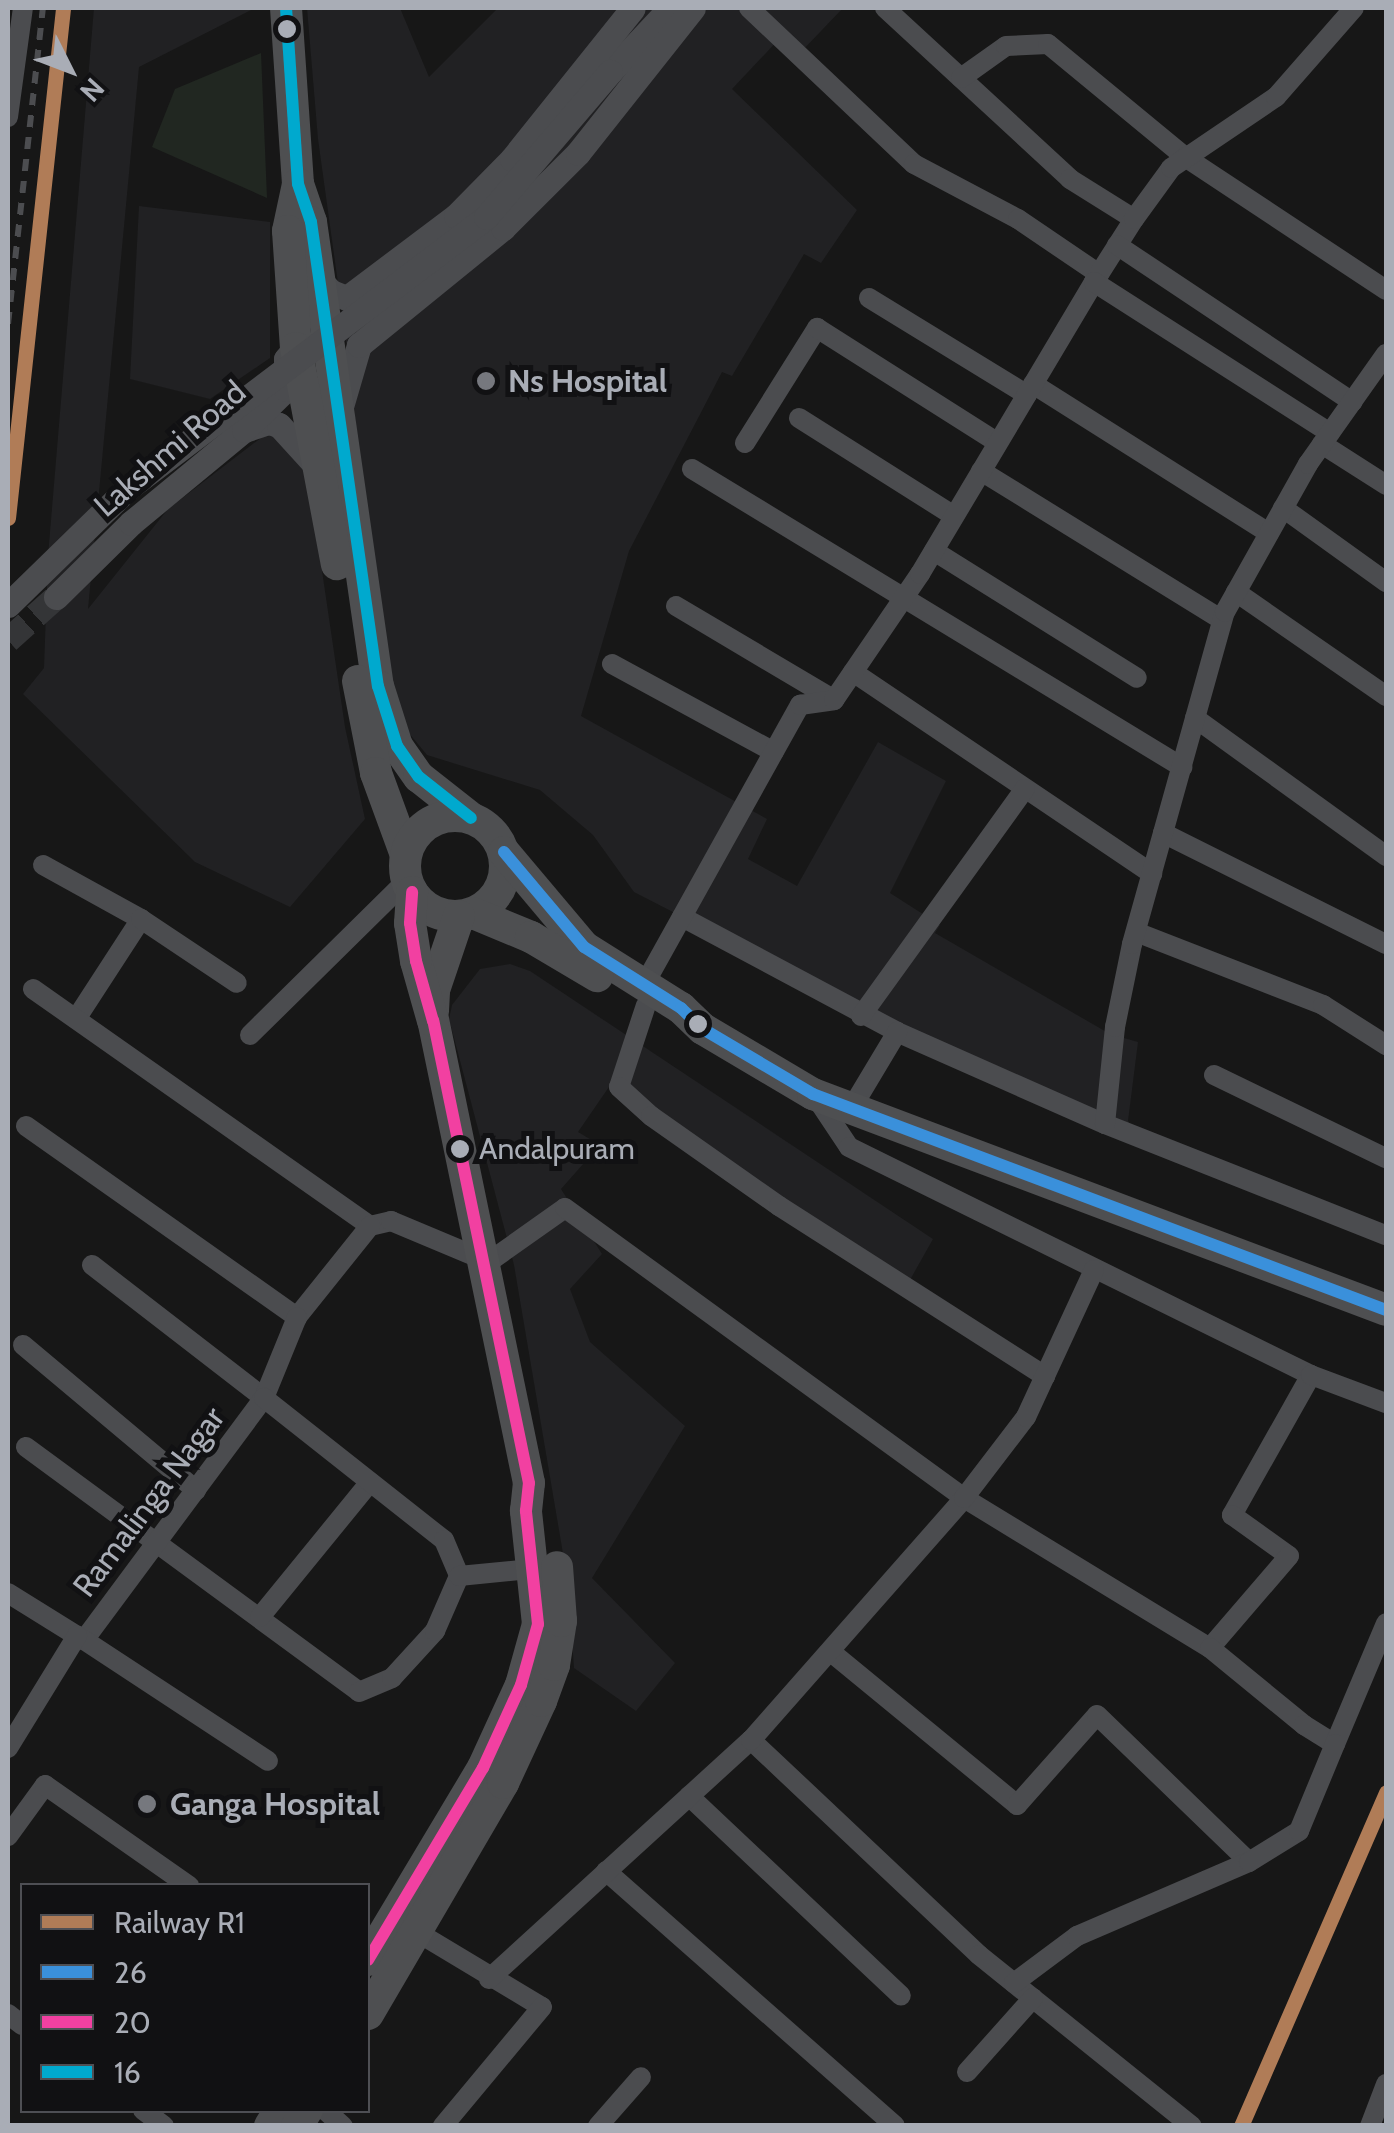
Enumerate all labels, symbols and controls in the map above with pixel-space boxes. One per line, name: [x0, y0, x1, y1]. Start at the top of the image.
unlabelled marker: [277, 19, 297, 39]
north arrow: [20, 20, 120, 120]
text: N: [73, 71, 112, 109]
place label: Ns Hospital: [508, 362, 667, 400]
marker: Ns Hospital: [473, 368, 499, 394]
street label: Lakshmi Road: [87, 373, 253, 525]
unlabelled marker: [688, 1014, 708, 1034]
place label: Andalpuram: [479, 1131, 635, 1167]
marker: Andalpuram: [450, 1139, 470, 1159]
street label: Ramalinga Nagar: [65, 1400, 233, 1604]
place label: Ganga Hospital: [170, 1785, 380, 1823]
marker: Ganga Hospital: [134, 1791, 160, 1817]
legend: [20, 1883, 370, 2113]
text: Railway R1: [114, 1904, 245, 1941]
text: 26: [114, 1954, 147, 1991]
text: 20: [114, 2004, 151, 2041]
text: 16: [114, 2054, 141, 2091]

